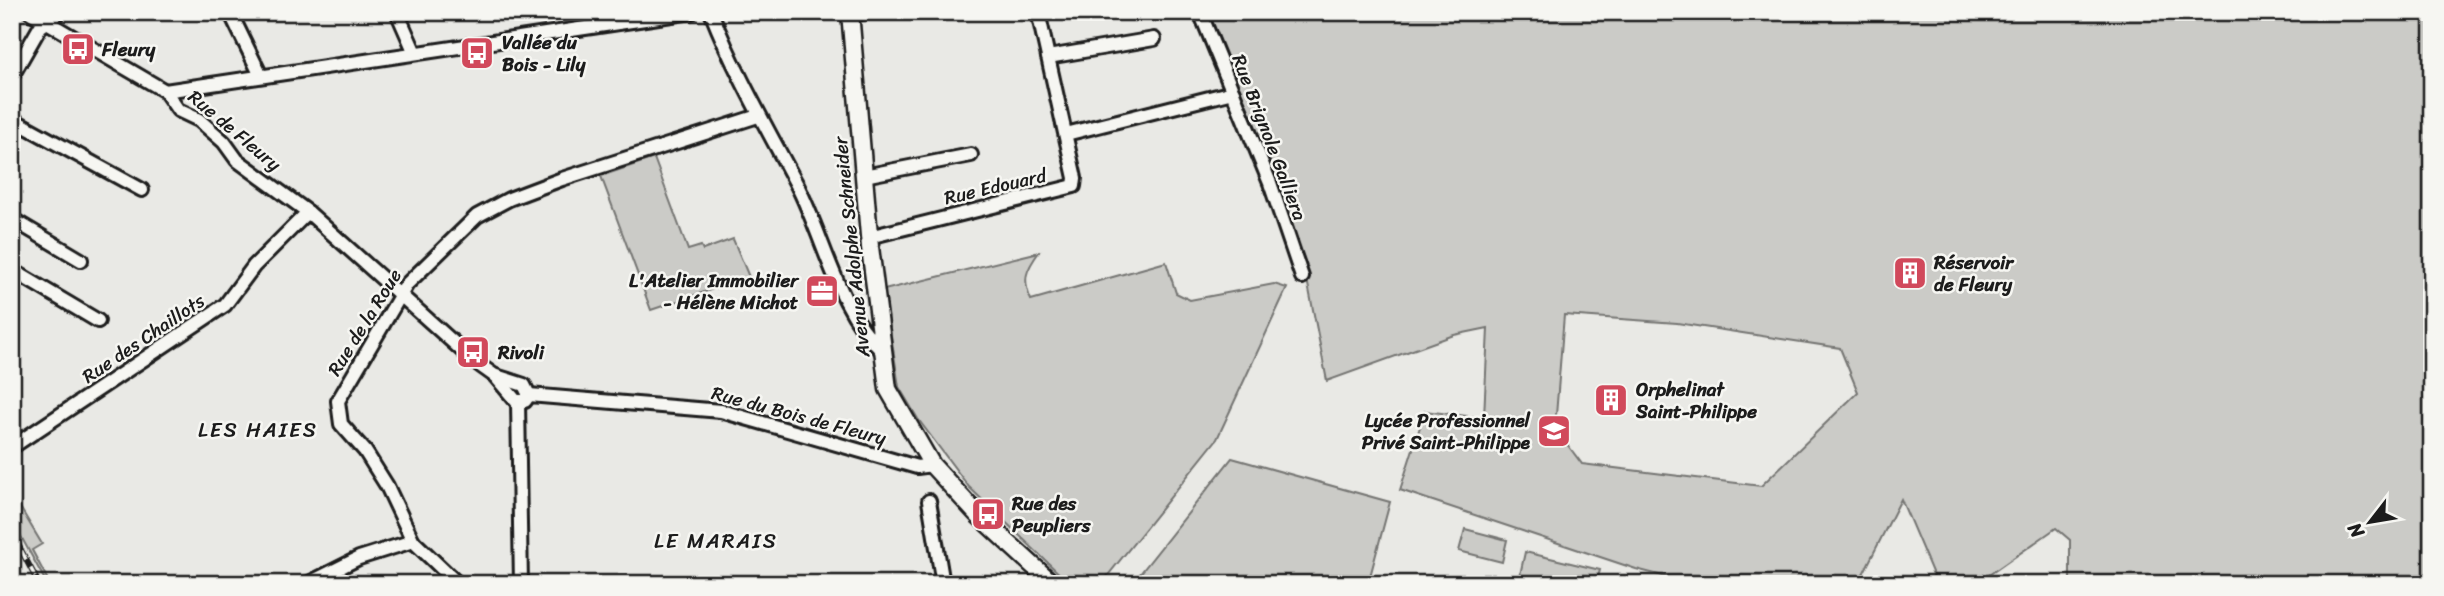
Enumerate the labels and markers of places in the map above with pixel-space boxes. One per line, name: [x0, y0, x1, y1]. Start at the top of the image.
place label: Vallée du Bois - Lily: [502, 26, 587, 81]
bus stop icon: Fleury: [59, 30, 97, 68]
place label: Fleury: [101, 33, 157, 66]
bus stop icon: Vallée du Bois - Lily: [458, 34, 496, 72]
place label: Réservoir de Fleury: [1933, 246, 2015, 301]
building icon: Réservoir de Fleury: [1891, 254, 1929, 292]
place label: L'Atelier Immobilier - Hélène Michot: [629, 264, 800, 319]
office icon: L'Atelier Immobilier - Hélène Michot: [803, 272, 841, 310]
bus stop icon: Rivoli: [454, 333, 492, 371]
place label: Rivoli: [497, 336, 545, 369]
place label: Orphelinat Saint-Philippe: [1635, 373, 1757, 428]
building icon: Orphelinat Saint-Philippe: [1592, 381, 1630, 419]
place label: Lycée Professionnel Privé Saint-Philippe: [1362, 404, 1531, 459]
school or university icon: Lycée Professionnel Privé Saint-Philippe: [1535, 412, 1573, 450]
place label: Rue des Peupliers: [1011, 487, 1092, 542]
bus stop icon: Rue des Peupliers: [969, 495, 1007, 533]

